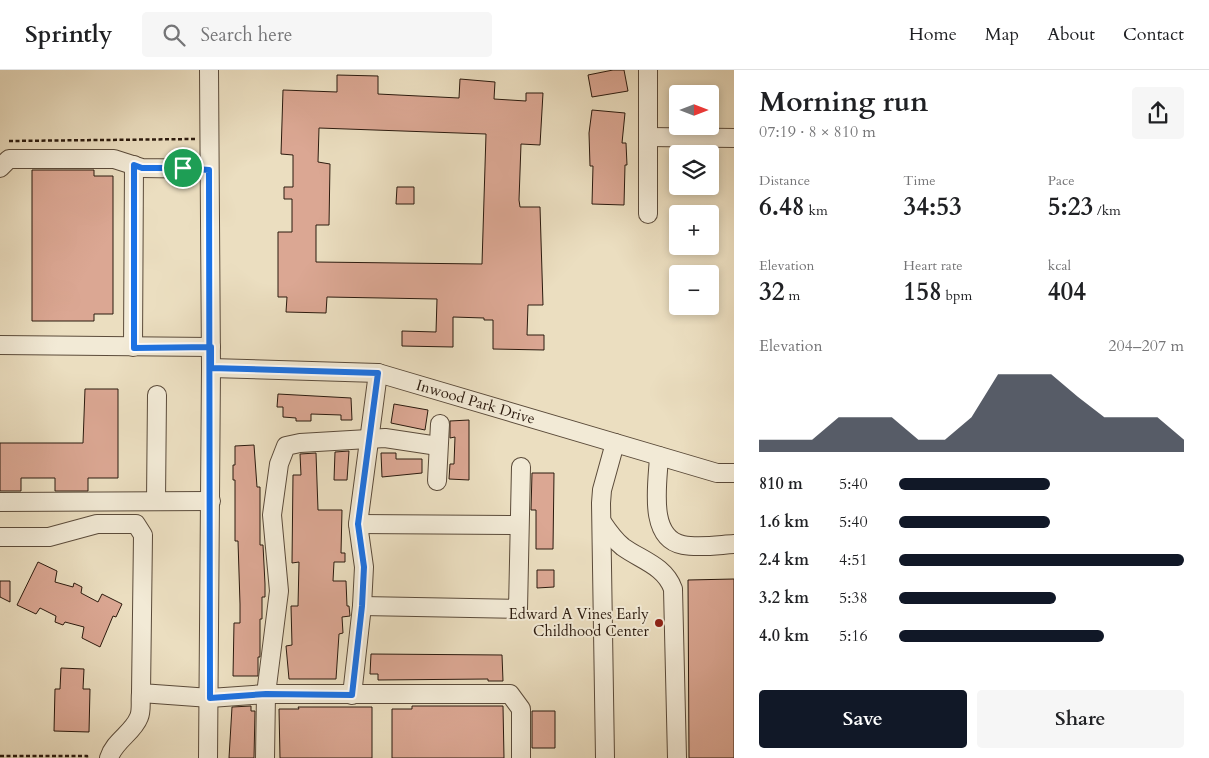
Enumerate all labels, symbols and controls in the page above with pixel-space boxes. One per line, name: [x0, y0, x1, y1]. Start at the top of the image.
search box: [142, 12, 492, 57]
text: Sprintly: [25, 18, 112, 51]
icon: search: [160, 21, 188, 49]
text: Search here: [200, 22, 292, 48]
text: Home: [909, 22, 957, 47]
text: Map: [985, 22, 1019, 47]
text: About: [1047, 22, 1095, 47]
text: Contact: [1123, 22, 1184, 47]
text: Morning run: [759, 83, 928, 121]
north arrow: [669, 85, 719, 135]
map controls: [669, 85, 719, 315]
button: share: [1132, 87, 1184, 139]
text: 07:19 · 8 × 810 m: [759, 121, 876, 143]
button: layers: [669, 145, 719, 195]
pin: [162, 147, 204, 189]
icon: arrive: [169, 154, 197, 182]
text: Distance: [759, 171, 810, 190]
text: Time: [903, 171, 936, 190]
text: Pace: [1048, 171, 1075, 190]
text: 6.48: [759, 190, 805, 224]
text: 34:53: [903, 190, 962, 224]
text: 5:23: [1048, 190, 1093, 224]
text: km: [805, 201, 828, 220]
text: /km: [1093, 201, 1121, 220]
button: +: [669, 205, 719, 255]
text: Elevation: [759, 256, 815, 275]
text: Heart rate: [903, 256, 963, 275]
text: kcal: [1048, 256, 1071, 275]
button: −: [669, 265, 719, 315]
text: 32: [759, 275, 785, 309]
text: 158: [903, 275, 942, 309]
text: 404: [1048, 275, 1086, 309]
text: m: [785, 286, 800, 305]
text: bpm: [942, 286, 972, 305]
text: Elevation: [759, 335, 823, 357]
text: 204–207 m: [1108, 335, 1184, 357]
street label: Inwood Park Drive: [414, 375, 538, 429]
text: 810 m: [759, 473, 803, 495]
text: 5:40: [839, 473, 868, 495]
text: 1.6 km: [759, 511, 809, 533]
text: 5:40: [839, 511, 868, 533]
text: 2.4 km: [759, 549, 809, 571]
text: 4:51: [839, 549, 868, 571]
text: 3.2 km: [759, 587, 809, 609]
text: 5:38: [839, 587, 868, 609]
place label: Edward A Vines Early Childhood Center: [508, 604, 650, 641]
marker: Edward A Vines Early Childhood Center: [653, 617, 665, 629]
text: 4.0 km: [759, 625, 809, 647]
text: 5:16: [839, 625, 868, 647]
button: Save: [759, 690, 967, 748]
button: Share: [977, 690, 1184, 748]

